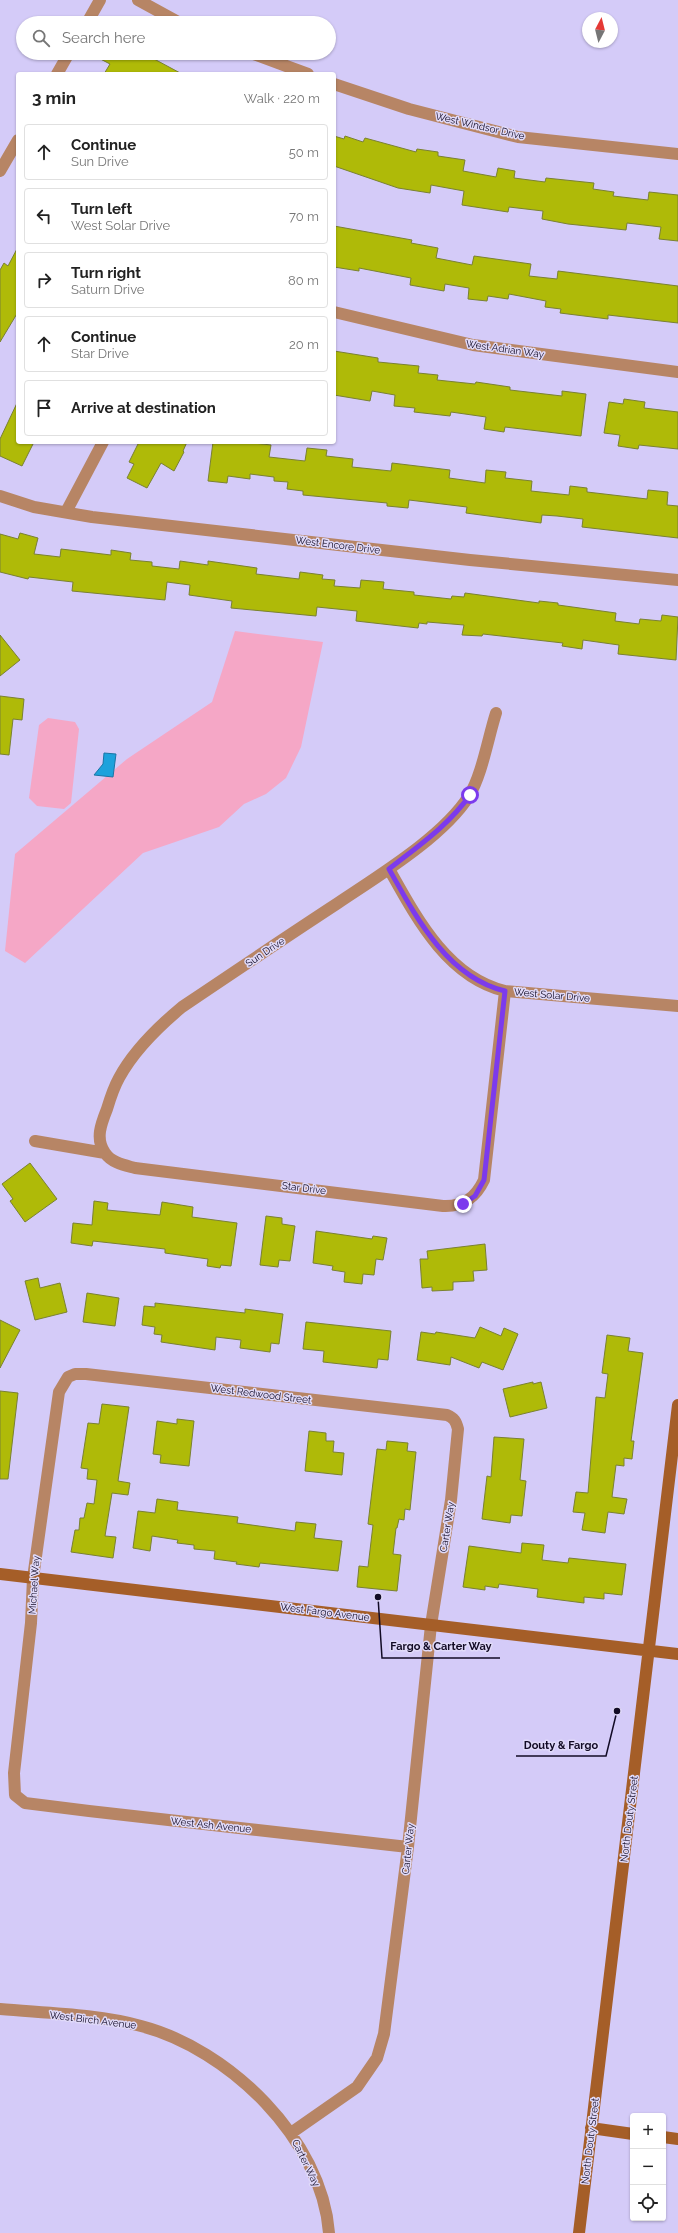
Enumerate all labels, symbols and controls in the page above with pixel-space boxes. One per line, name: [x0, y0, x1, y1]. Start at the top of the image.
north arrow: [582, 12, 618, 48]
search box: [16, 16, 336, 60]
icon: search: [30, 27, 52, 49]
text: Search here: [62, 29, 145, 47]
text: 3 min: [32, 88, 76, 108]
text: Walk · 220 m: [244, 91, 320, 106]
street label: West Windsor Drive: [434, 110, 526, 142]
text: Continue: [71, 136, 136, 154]
icon: ahead: [33, 141, 55, 163]
text: 50 m: [289, 145, 319, 160]
text: Sun Drive: [71, 154, 129, 169]
text: Turn left: [71, 200, 132, 218]
icon: left: [33, 205, 55, 227]
text: 70 m: [289, 209, 319, 224]
text: West Solar Drive: [71, 218, 170, 233]
text: Turn right: [71, 264, 141, 282]
icon: right: [33, 269, 55, 291]
text: 80 m: [288, 273, 319, 288]
text: Saturn Drive: [71, 282, 144, 297]
text: Continue: [71, 328, 136, 346]
icon: ahead: [33, 333, 55, 355]
text: 20 m: [289, 337, 319, 352]
street label: West Adrian Way: [465, 338, 545, 360]
text: Star Drive: [71, 346, 129, 361]
icon: arrive: [33, 397, 55, 419]
text: Arrive at destination: [71, 399, 216, 417]
street label: West Encore Drive: [295, 534, 381, 556]
route start: [461, 786, 479, 804]
street label: Sun Drive: [244, 935, 287, 969]
street label: West Solar Drive: [514, 986, 591, 1004]
street label: Star Drive: [281, 1180, 327, 1196]
route end: [454, 1195, 472, 1213]
street label: West Redwood Street: [210, 1382, 313, 1406]
street label: Carter Way: [438, 1500, 457, 1553]
street label: Michael Way: [26, 1555, 42, 1615]
street label: West Fargo Avenue: [280, 1601, 370, 1623]
callout: Fargo & Carter Way: [382, 1635, 500, 1658]
text: Fargo & Carter Way: [390, 1640, 492, 1653]
callout: Douty & Fargo: [516, 1733, 606, 1756]
text: Douty & Fargo: [524, 1739, 599, 1752]
street label: North Douty Street: [618, 1775, 640, 1863]
street label: West Ash Avenue: [170, 1815, 252, 1835]
street label: Carter Way: [400, 1822, 416, 1875]
street label: West Birch Avenue: [49, 2009, 137, 2031]
street label: North Douty Street: [579, 2097, 601, 2185]
map controls: [630, 2113, 666, 2221]
button: +: [630, 2113, 666, 2149]
street label: Carter Way: [290, 2138, 322, 2189]
button: −: [630, 2149, 666, 2185]
button: locate: [630, 2185, 666, 2221]

